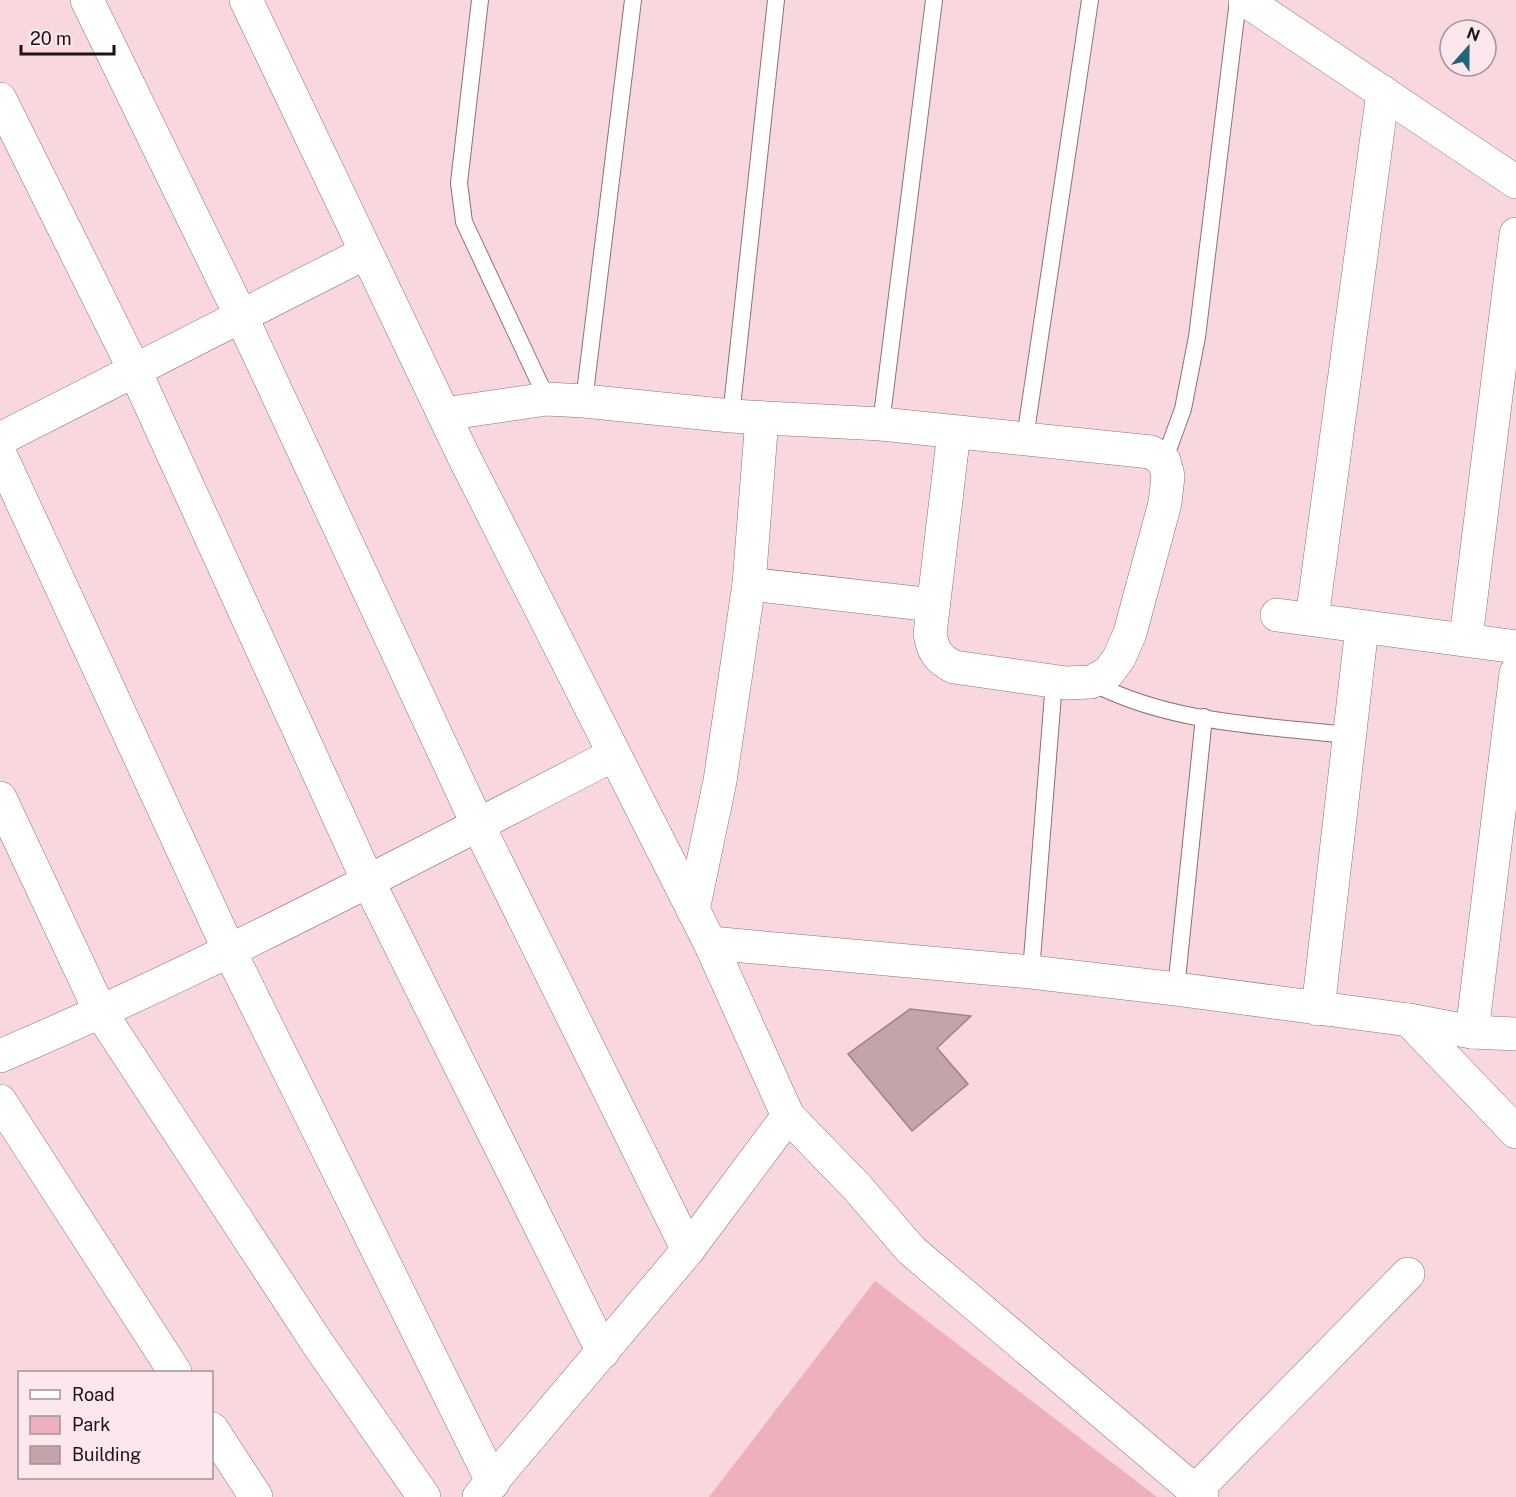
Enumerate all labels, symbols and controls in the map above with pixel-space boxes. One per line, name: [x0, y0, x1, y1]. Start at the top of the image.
scale bar: [21, 18, 114, 56]
north arrow: [1438, 18, 1498, 78]
text: N: [1464, 23, 1482, 46]
text: 20 m: [30, 28, 72, 49]
legend: [18, 1371, 213, 1479]
text: Road: [72, 1384, 115, 1405]
text: Park: [72, 1414, 110, 1435]
text: Building: [72, 1444, 141, 1465]

